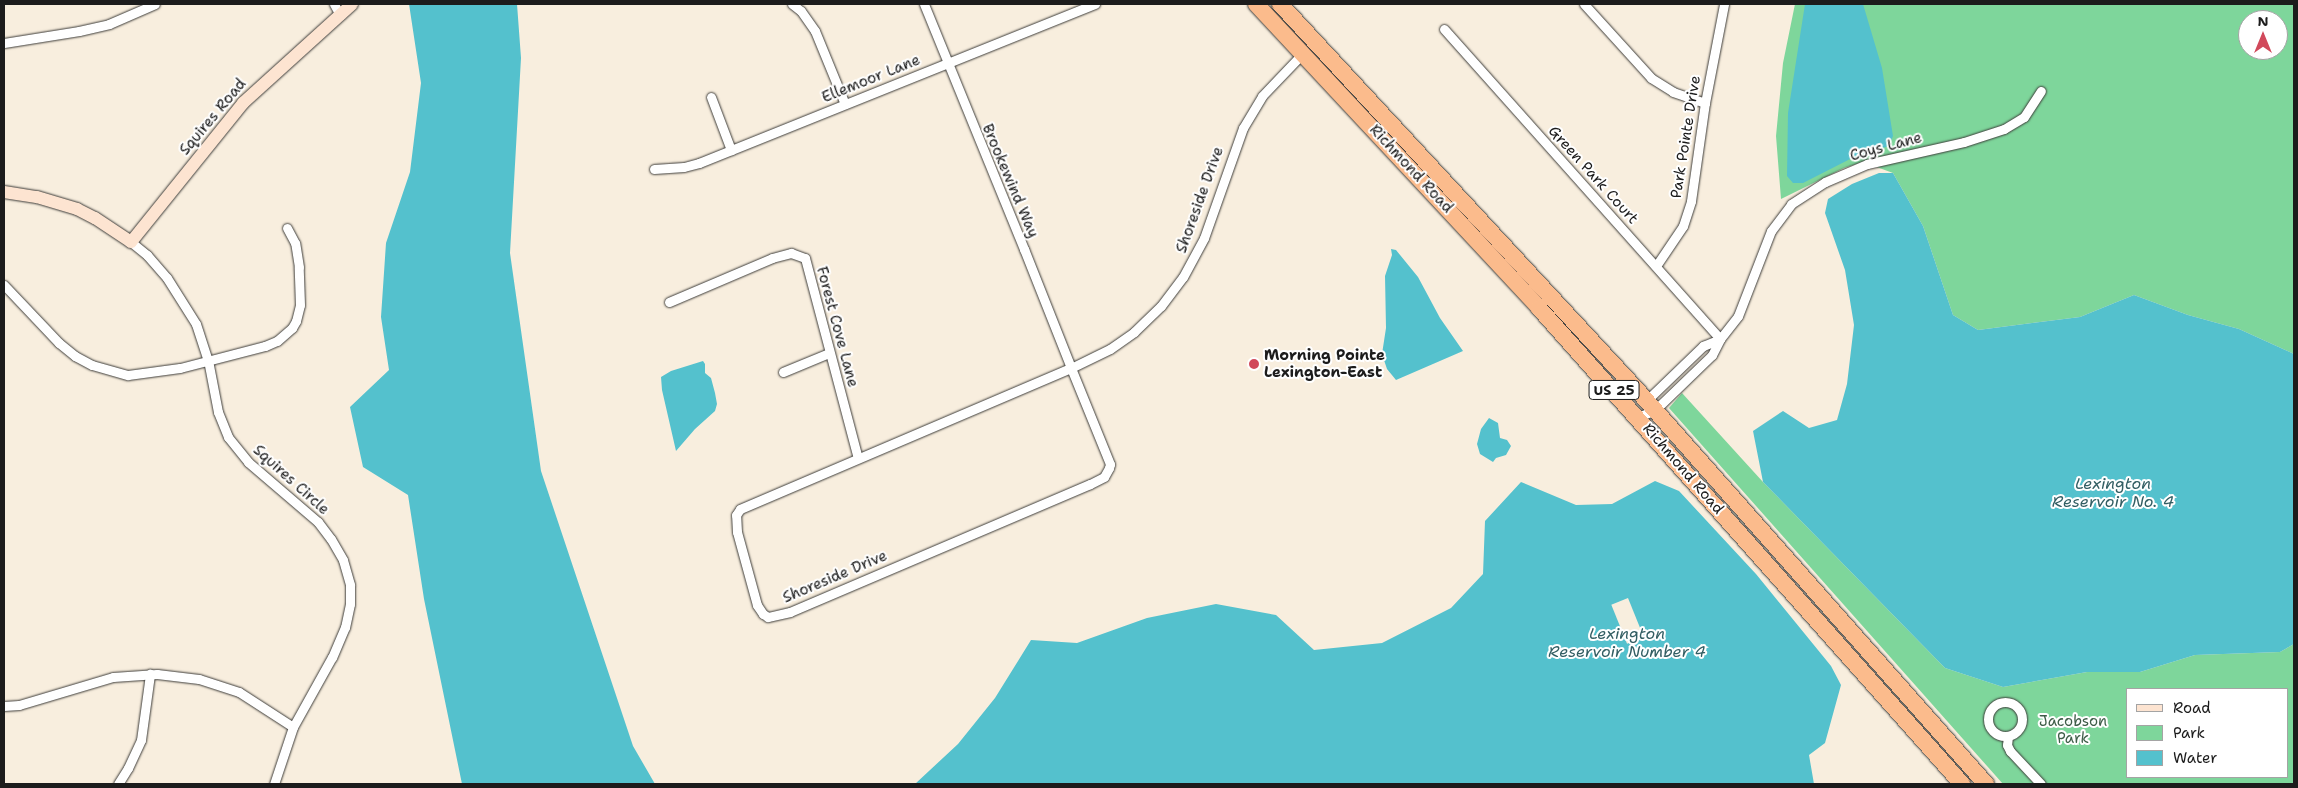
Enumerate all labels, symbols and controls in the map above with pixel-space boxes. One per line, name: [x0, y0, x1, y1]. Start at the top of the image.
north arrow: [2238, 10, 2288, 60]
text: N: [2257, 12, 2269, 30]
street label: Ellemoor Lane: [819, 51, 923, 107]
street label: Park Pointe Drive: [1667, 74, 1705, 200]
street label: Squires Road: [176, 75, 250, 159]
street label: Brookewind Way: [978, 121, 1042, 241]
street label: Richmond Road: [1365, 121, 1457, 217]
street label: Green Park Court: [1544, 122, 1642, 228]
street label: Coys Lane: [1848, 129, 1924, 165]
street label: Shoreside Drive: [1172, 144, 1228, 256]
street label: Forest Cove Lane: [812, 265, 862, 389]
place label: Morning Pointe Lexington-East: [1264, 346, 1385, 381]
marker: Morning Pointe Lexington-East: [1248, 358, 1260, 370]
road number: US 25: [1588, 378, 1640, 402]
street label: Richmond Road: [1639, 420, 1727, 518]
street label: Squires Circle: [249, 441, 333, 519]
water label: Lexington Reservoir No. 4: [2052, 474, 2174, 512]
street label: Shoreside Drive: [780, 547, 890, 607]
water label: Lexington Reservoir Number 4: [1548, 624, 1706, 662]
legend: [2126, 688, 2288, 778]
text: Road: [2173, 698, 2211, 718]
park label: Jacobson Park: [2039, 712, 2107, 747]
text: Park: [2173, 723, 2205, 743]
text: Water: [2173, 748, 2217, 768]

